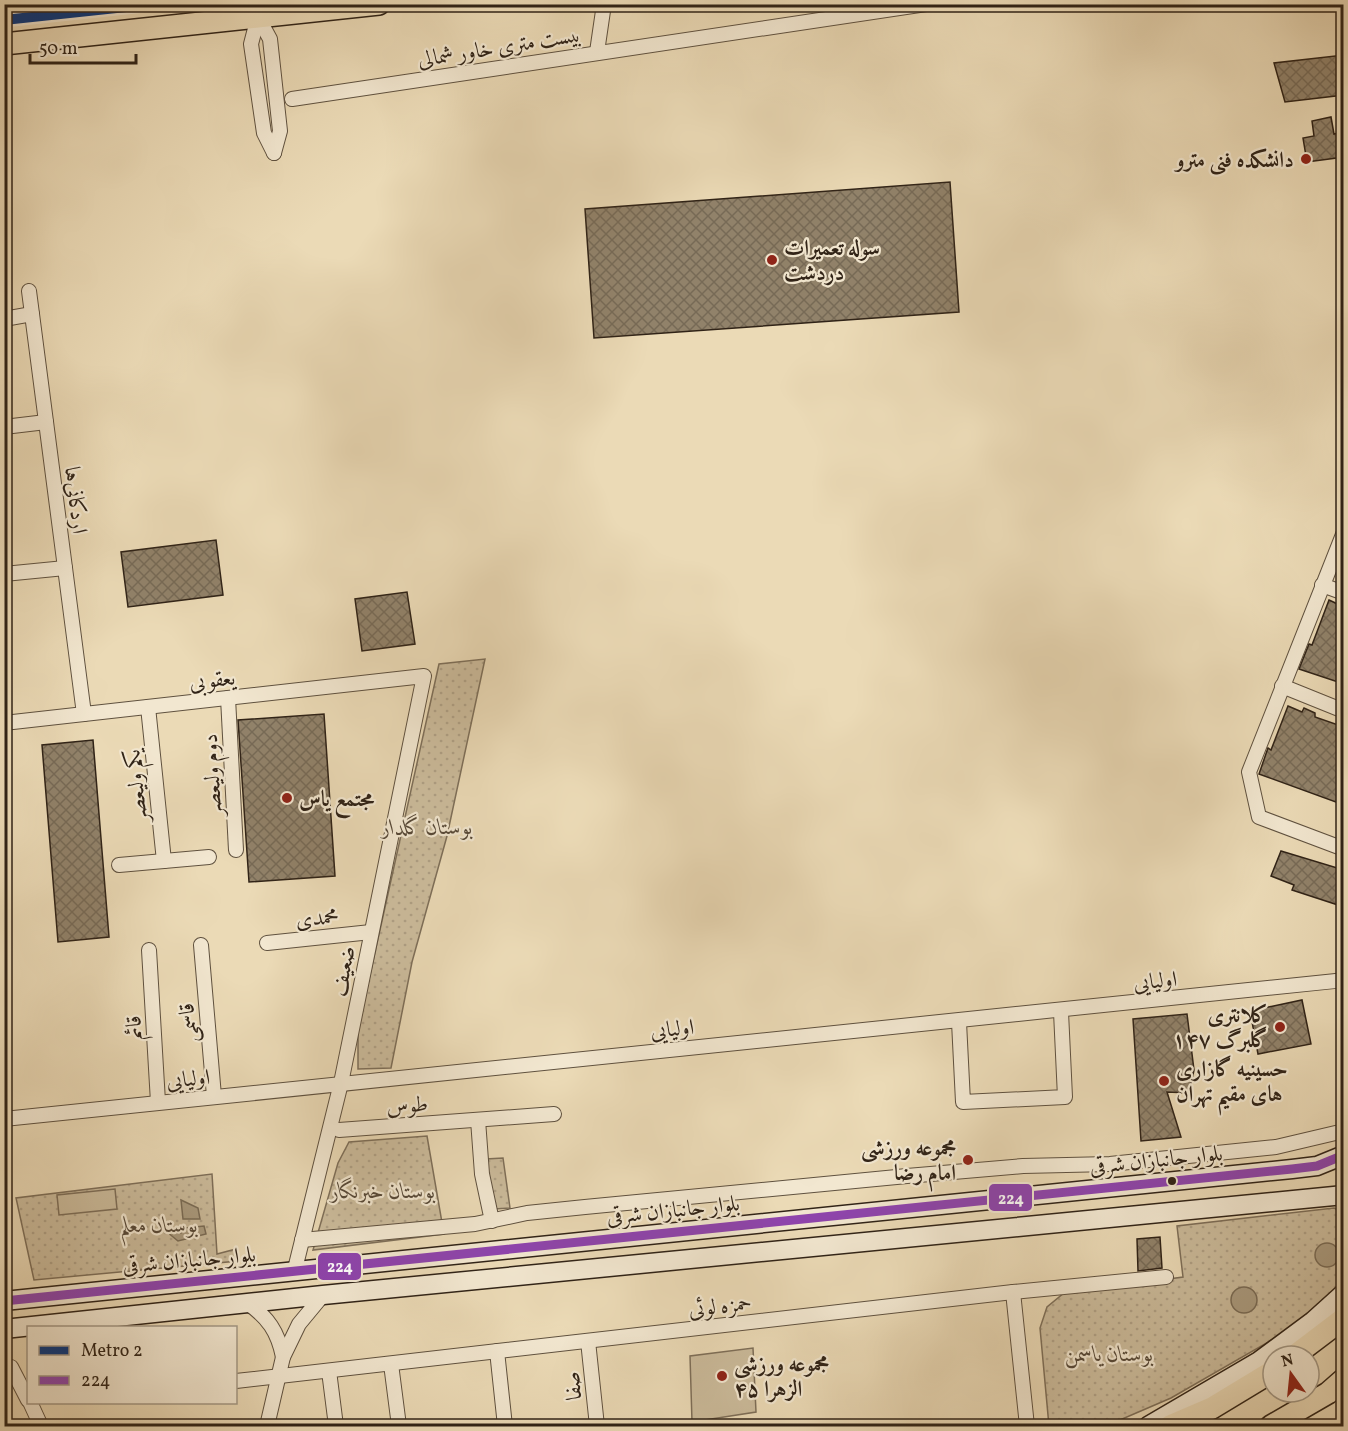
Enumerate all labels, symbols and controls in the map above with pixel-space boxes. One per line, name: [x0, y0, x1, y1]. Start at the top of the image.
street label: بیست متری خاور شمالی: [415, 20, 583, 77]
scale bar: [30, 27, 136, 65]
text: 50 m: [39, 37, 78, 62]
place label: دانشکده فنی مترو: [1174, 146, 1294, 177]
marker: دانشکده فنی مترو: [1299, 152, 1313, 166]
place label: سوله تعمیرات دردشت: [784, 234, 880, 290]
marker: سوله تعمیرات دردشت: [765, 253, 779, 267]
street label: اردکانی‌ها: [55, 465, 94, 536]
street label: یعقوبی: [188, 663, 239, 700]
street label: دوم ولیعصر: [196, 733, 233, 819]
street label: یکم ولیعصر: [118, 746, 160, 826]
place label: مجتمع یاس: [299, 785, 375, 819]
marker: مجتمع یاس: [280, 791, 294, 805]
park label: بوستان گلدار: [379, 813, 473, 844]
street label: محمدی: [294, 902, 340, 937]
street label: ضعیف: [324, 944, 365, 999]
street label: اولیایی: [1132, 965, 1179, 1000]
place label: کلانتری ۱۴۷ گلبرگ: [1173, 1001, 1268, 1057]
street label: قاسمی: [172, 1002, 207, 1044]
street label: اولیایی: [649, 1013, 696, 1048]
street label: قائم: [119, 1015, 154, 1041]
marker: کلانتری ۱۴۷ گلبرگ: [1273, 1020, 1287, 1034]
place label: حسینیه گازاری های مقیم تهران: [1176, 1055, 1288, 1116]
street label: اولیایی: [165, 1063, 212, 1098]
marker: حسینیه گازاری های مقیم تهران: [1157, 1074, 1171, 1088]
street label: طوس: [385, 1090, 429, 1123]
place label: مجموعه ورزشی امام رضا: [861, 1134, 956, 1192]
street label: بلوار جانبازان شرقی: [1088, 1139, 1224, 1184]
marker: مجموعه ورزشی امام رضا: [961, 1153, 975, 1167]
unlabelled marker: [1166, 1175, 1178, 1187]
park label: بوستان خبرنگار: [328, 1177, 436, 1208]
line badge: 224: [988, 1183, 1033, 1212]
street label: بلوار جانبازان شرقی: [605, 1189, 741, 1234]
text: 224: [998, 1189, 1024, 1211]
park label: بوستان معلم: [120, 1211, 198, 1247]
street label: بلوار جانبازان شرقی: [121, 1240, 257, 1283]
line badge: 224: [317, 1252, 362, 1281]
text: 224: [327, 1257, 353, 1279]
street label: حمزه لوئی: [687, 1288, 754, 1327]
legend: [27, 1326, 237, 1404]
text: Metro 2: [81, 1339, 143, 1364]
park label: بوستان یاسمن: [1064, 1340, 1154, 1371]
north arrow: [1261, 1344, 1321, 1404]
text: N: [1279, 1349, 1296, 1374]
place label: مجموعه ورزشی الزهرا ۴۵: [734, 1350, 829, 1406]
text: 224: [81, 1369, 111, 1394]
marker: مجموعه ورزشی الزهرا ۴۵: [715, 1369, 729, 1383]
street label: صفا: [558, 1370, 591, 1402]

